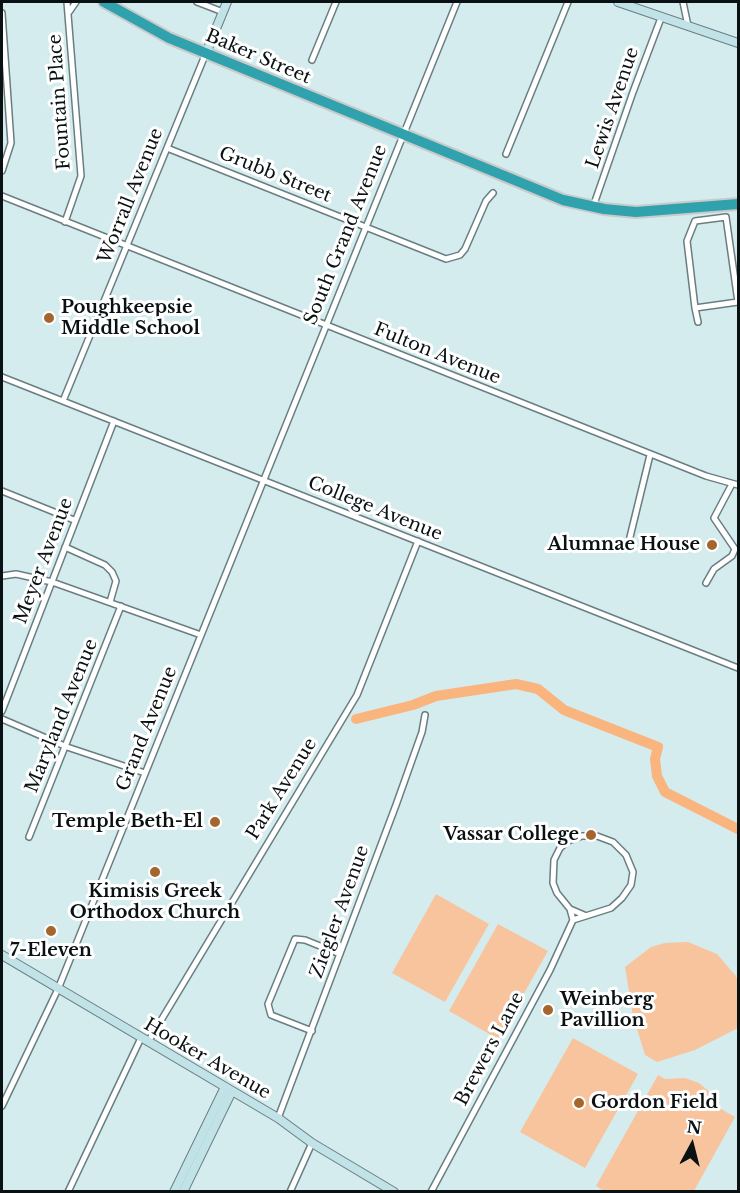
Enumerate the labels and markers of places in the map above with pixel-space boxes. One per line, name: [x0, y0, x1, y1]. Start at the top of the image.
place label: Poughkeepsie Middle School: [61, 297, 200, 340]
marker: Poughkeepsie Middle School: [42, 311, 56, 325]
place label: Alumnae House: [547, 534, 700, 556]
marker: Alumnae House: [705, 538, 719, 552]
place label: Temple Beth-El: [52, 811, 203, 833]
marker: Temple Beth-El: [208, 815, 222, 829]
place label: Vassar College: [444, 824, 579, 846]
marker: Vassar College: [584, 828, 598, 842]
marker: Kimisis Greek Orthodox Church: [148, 865, 162, 879]
place label: Kimisis Greek Orthodox Church: [70, 881, 240, 924]
marker: 7-Eleven: [44, 924, 58, 938]
place label: 7-Eleven: [10, 940, 92, 962]
place label: Weinberg Pavillion: [560, 989, 653, 1032]
marker: Weinberg Pavillion: [541, 1003, 555, 1017]
place label: Gordon Field: [591, 1092, 718, 1114]
marker: Gordon Field: [572, 1096, 586, 1110]

